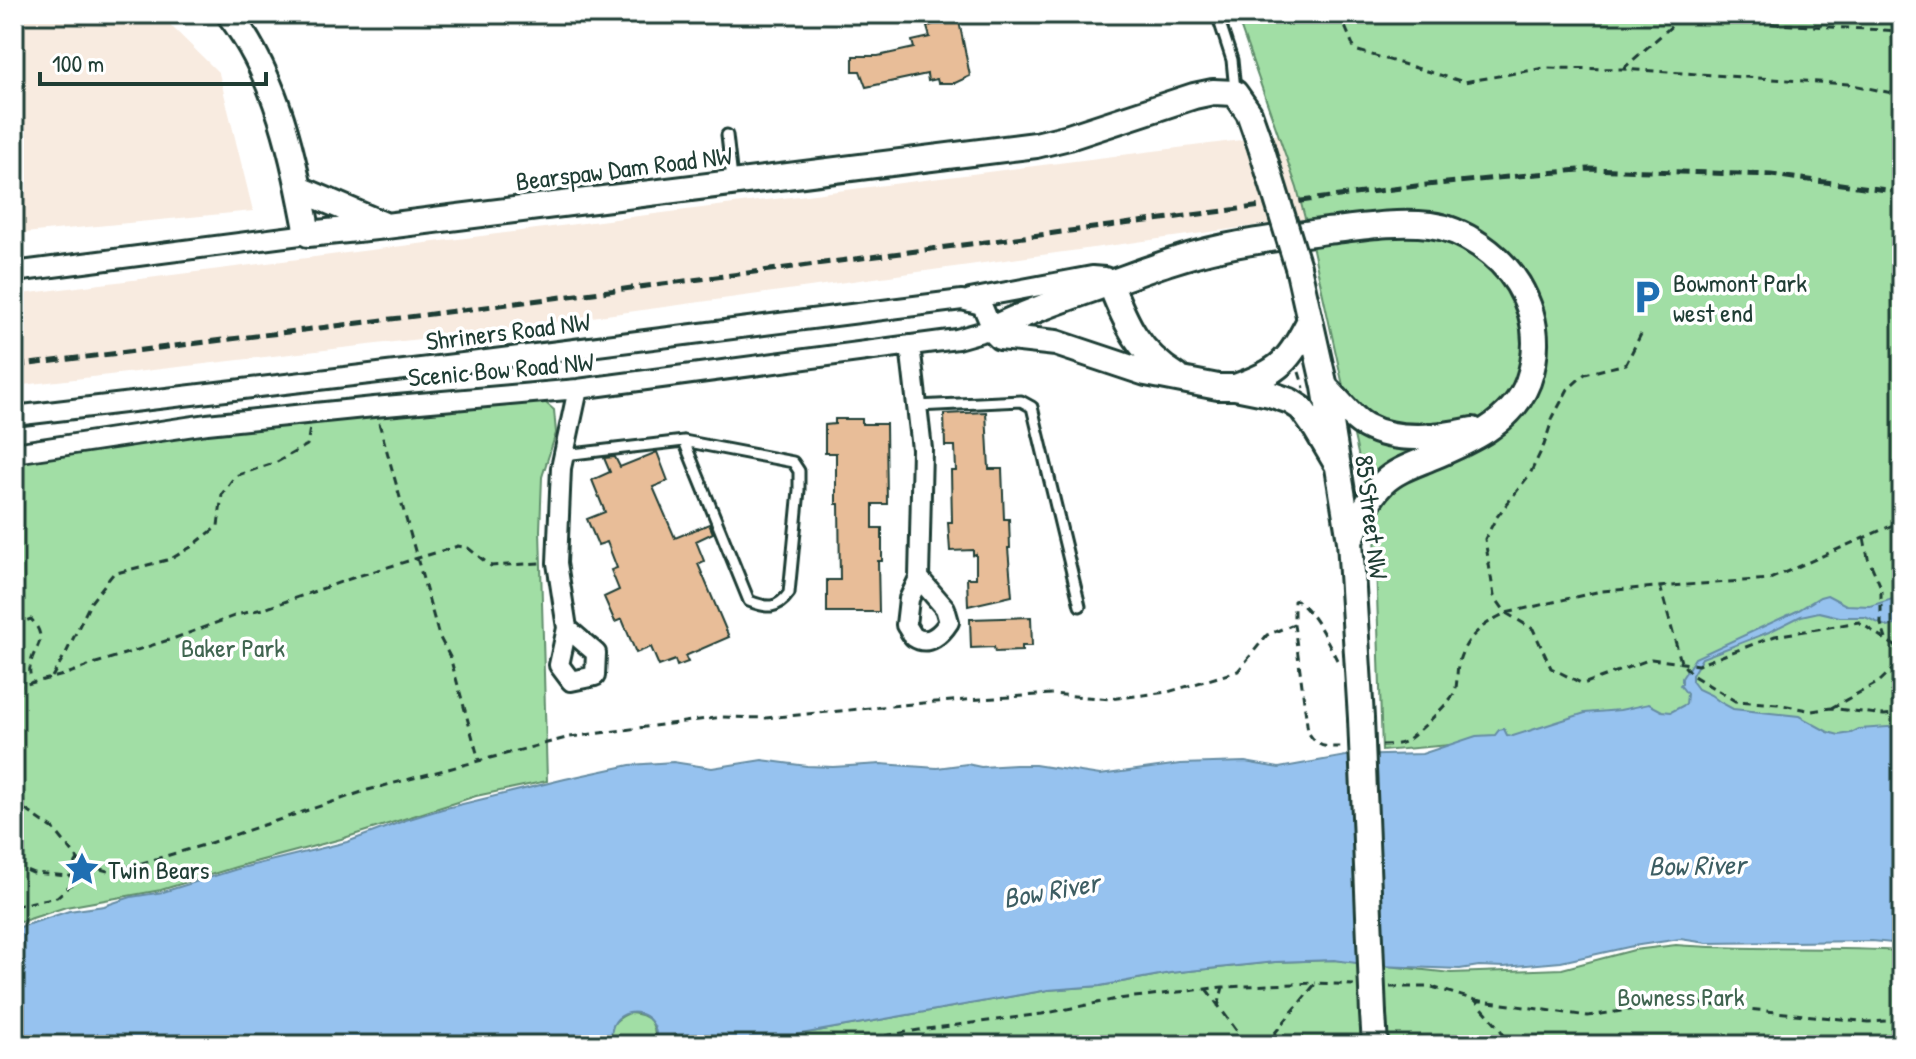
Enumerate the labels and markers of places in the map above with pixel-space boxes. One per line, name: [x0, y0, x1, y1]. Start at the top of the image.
place label: Bowmont Park west end: [1673, 265, 1807, 330]
parking icon: Bowmont Park west end: [1628, 278, 1666, 316]
place icon: Twin Bears: [63, 850, 101, 888]
place label: Twin Bears: [108, 852, 210, 887]

